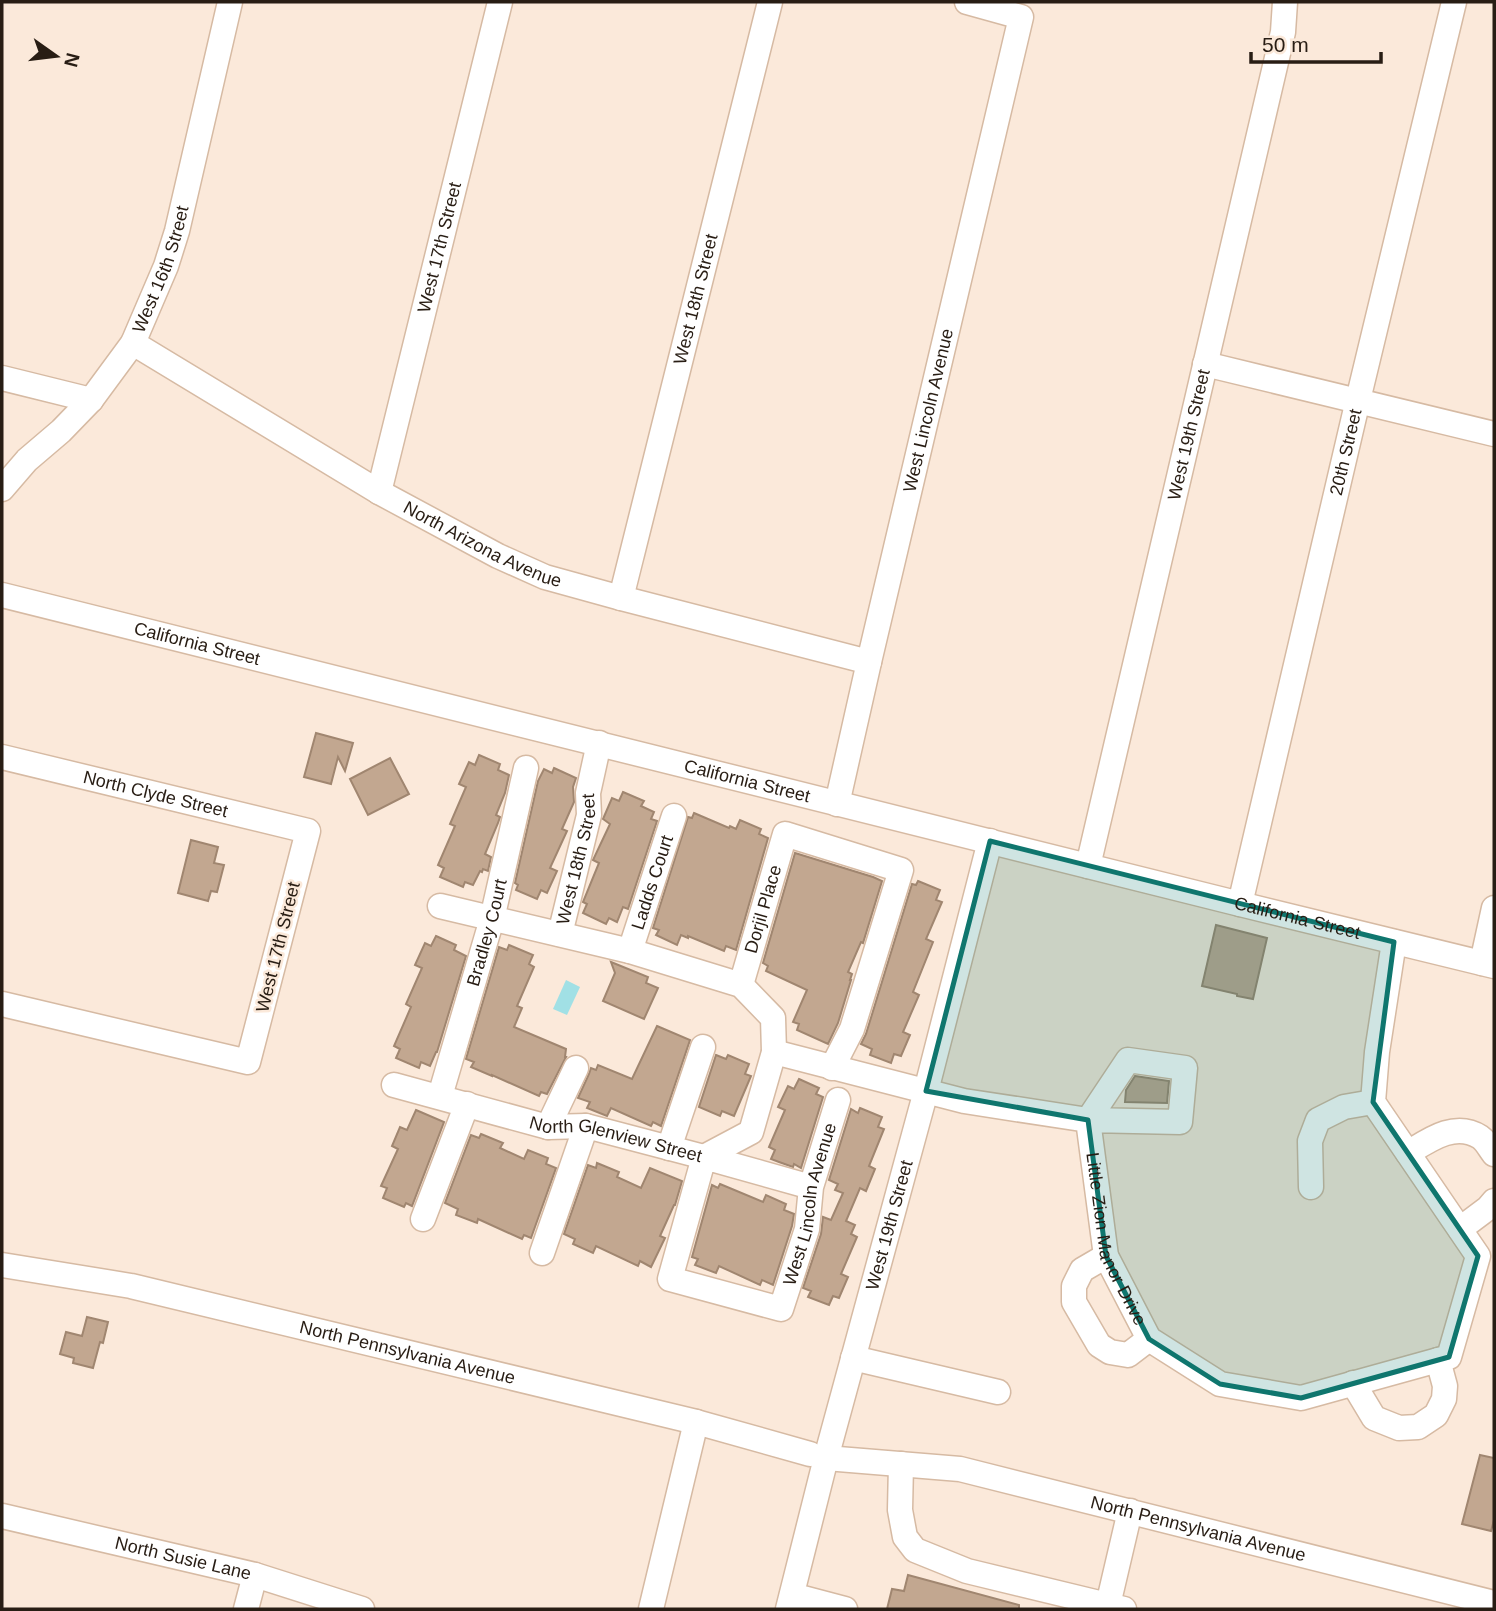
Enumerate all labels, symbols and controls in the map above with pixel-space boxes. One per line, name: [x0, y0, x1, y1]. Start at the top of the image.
north arrow: [21, 21, 91, 91]
scale bar: [1251, 21, 1380, 65]
text: 50 m: [1262, 33, 1309, 56]
text: N: [60, 51, 84, 69]
street label: West 17th Street: [414, 180, 465, 315]
street label: West 16th Street: [129, 204, 193, 336]
street label: West 18th Street: [670, 232, 722, 367]
street label: West Lincoln Avenue: [899, 327, 957, 494]
street label: West 19th Street: [1164, 367, 1214, 502]
street label: 20th Street: [1326, 407, 1366, 497]
street label: North Arizona Avenue: [400, 497, 564, 591]
street label: California Street: [132, 618, 262, 669]
street label: California Street: [682, 756, 812, 806]
street label: North Clyde Street: [81, 767, 230, 821]
street label: West 18th Street: [553, 793, 599, 927]
street label: Ladds Court: [628, 833, 677, 932]
street label: Dorjil Place: [741, 863, 785, 956]
street label: Bradley Court: [463, 877, 511, 989]
street label: West 17th Street: [252, 880, 304, 1014]
street label: California Street: [1232, 893, 1362, 943]
street label: North Glenview Street: [527, 1112, 704, 1166]
street label: West Lincoln Avenue: [779, 1120, 840, 1288]
street label: Little Zion Manor Drive: [1082, 1151, 1150, 1329]
street label: West 19th Street: [862, 1158, 917, 1292]
street label: North Pennsylvania Avenue: [298, 1317, 517, 1388]
street label: North Pennsylvania Avenue: [1089, 1492, 1308, 1565]
street label: North Susie Lane: [113, 1533, 253, 1584]

